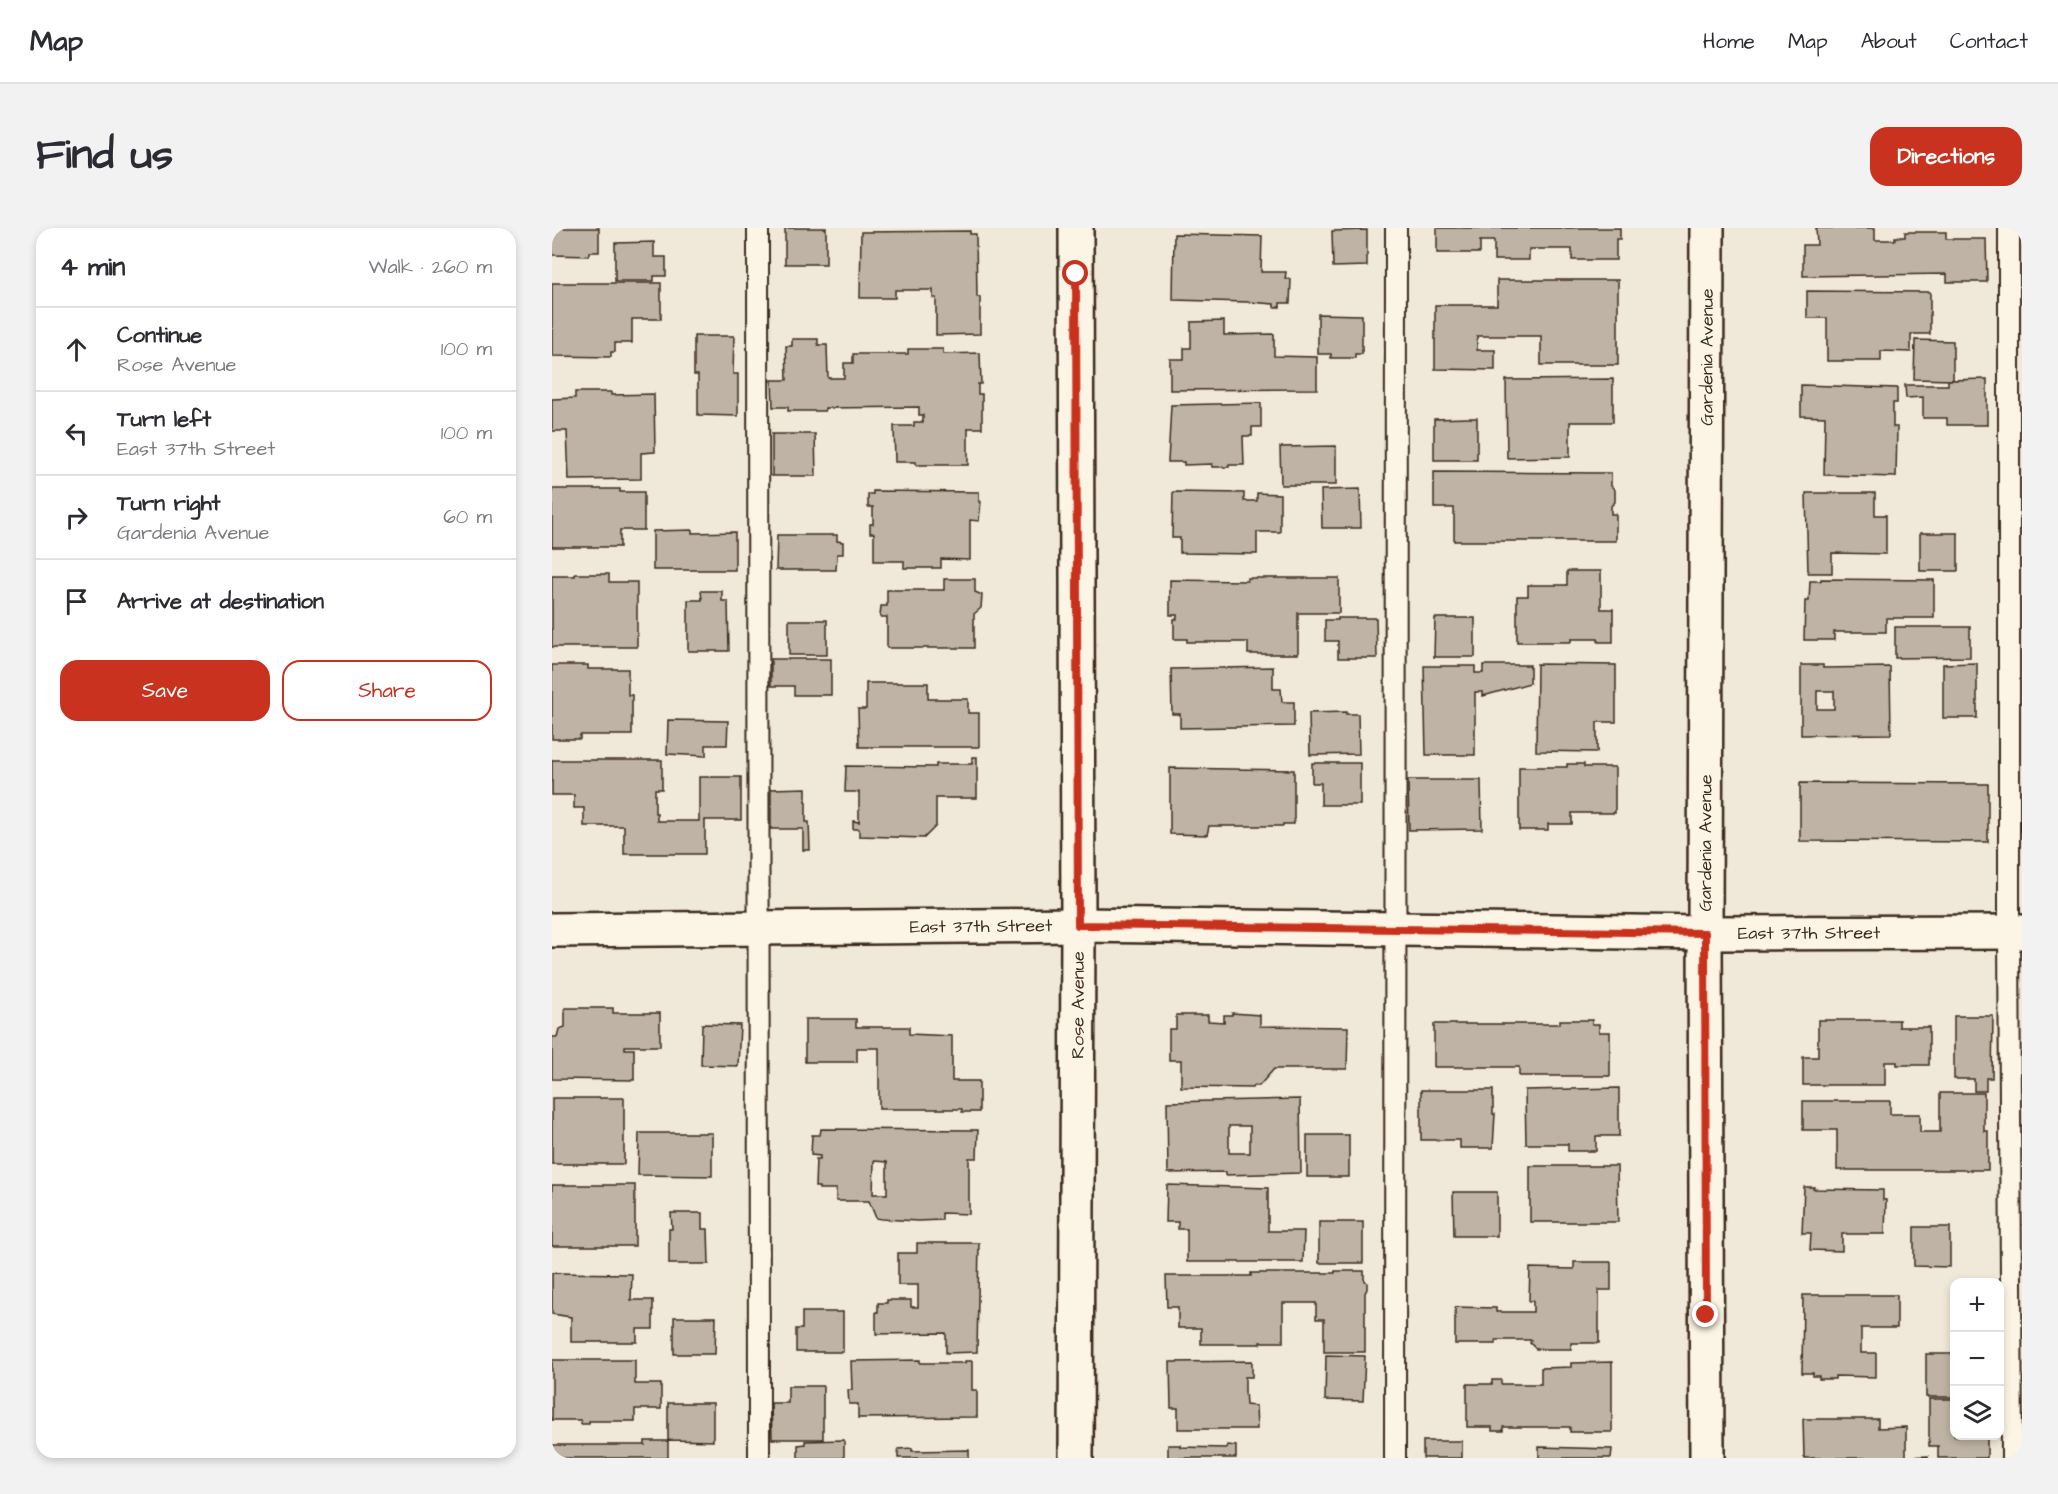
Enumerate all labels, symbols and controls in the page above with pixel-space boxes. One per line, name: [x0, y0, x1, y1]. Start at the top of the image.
text: Map: [30, 22, 83, 61]
text: Home: [1703, 27, 1755, 56]
text: Map: [1788, 27, 1828, 56]
text: About: [1861, 27, 1917, 56]
text: Contact: [1950, 27, 2028, 56]
text: Find us: [36, 127, 173, 185]
button: Directions: [1870, 127, 2022, 186]
text: 4 min: [60, 249, 125, 285]
text: Walk · 260 m: [369, 253, 492, 281]
route start: [1062, 260, 1088, 286]
street label: Gardenia Avenue: [1694, 288, 1719, 426]
text: Continue: [117, 320, 202, 351]
icon: ahead: [60, 333, 93, 366]
text: 100 m: [441, 335, 492, 363]
text: Rose Avenue: [117, 351, 236, 379]
text: Turn left: [117, 404, 211, 435]
icon: left: [60, 417, 93, 450]
text: 100 m: [441, 419, 492, 447]
text: East 37th Street: [117, 435, 275, 463]
text: Turn right: [117, 488, 220, 519]
icon: right: [60, 501, 93, 534]
text: 60 m: [443, 503, 492, 531]
text: Gardenia Avenue: [117, 519, 269, 547]
icon: arrive: [60, 585, 93, 618]
text: Arrive at destination: [117, 586, 324, 617]
button: Save: [60, 660, 270, 721]
button: Share: [282, 660, 492, 721]
street label: Gardenia Avenue: [1693, 774, 1718, 912]
street label: East 37th Street: [910, 913, 1053, 939]
street label: East 37th Street: [1738, 920, 1881, 945]
street label: Rose Avenue: [1065, 951, 1090, 1059]
map controls: [1950, 1278, 2004, 1440]
button: +: [1950, 1278, 2004, 1332]
route end: [1692, 1301, 1718, 1327]
button: −: [1950, 1332, 2004, 1386]
button: layers: [1950, 1386, 2004, 1440]

